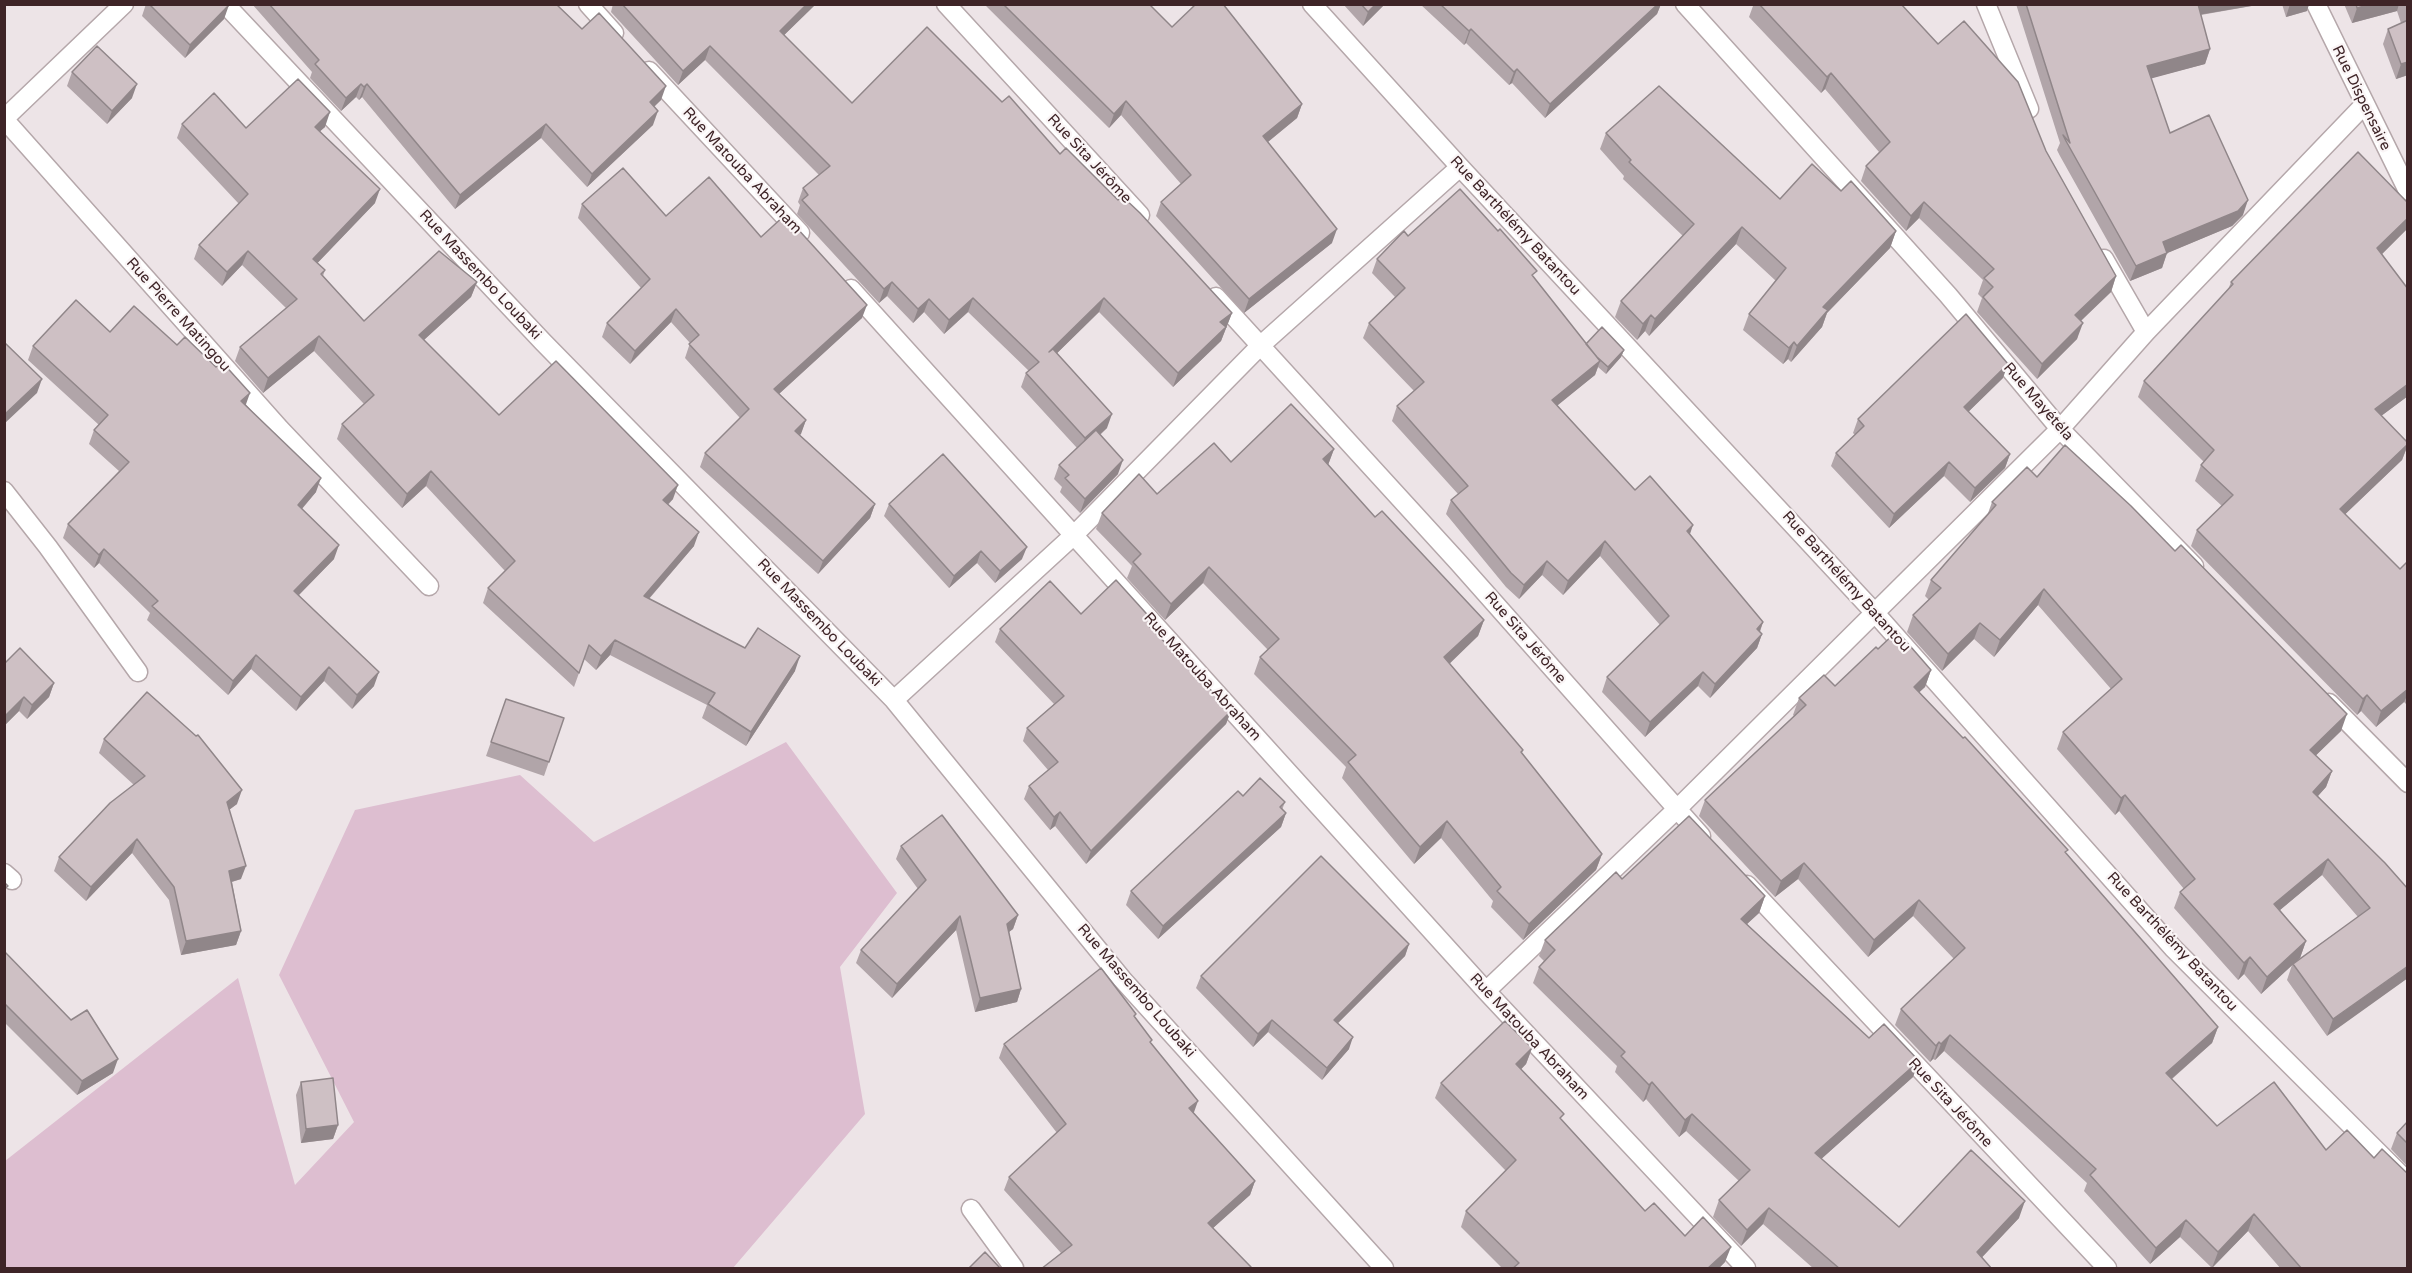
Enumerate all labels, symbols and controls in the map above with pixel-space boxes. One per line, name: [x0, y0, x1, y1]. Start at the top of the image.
street label: Rue Dispensaire: [2328, 42, 2394, 154]
street label: Rue Matouba Abraham: [679, 104, 805, 238]
street label: Rue Sita Jérôme: [1043, 111, 1135, 207]
street label: Rue Barthélémy Batantou: [1446, 153, 1584, 299]
street label: Rue Massembo Loubaki: [415, 206, 545, 344]
street label: Rue Pierre Matingou: [122, 254, 234, 376]
street label: Rue Mayétéla: [1999, 359, 2077, 445]
street label: Rue Barthélémy Batantou: [1778, 508, 1914, 656]
street label: Rue Massembo Loubaki: [753, 555, 885, 691]
street label: Rue Sita Jérôme: [1480, 589, 1570, 687]
street label: Rue Matouba Abraham: [1140, 609, 1264, 745]
street label: Rue Barthélémy Batantou: [2103, 869, 2241, 1015]
street label: Rue Massembo Loubaki: [1073, 921, 1199, 1061]
street label: Rue Matouba Abraham: [1466, 970, 1592, 1104]
street label: Rue Sita Jérôme: [1904, 1055, 1996, 1151]

